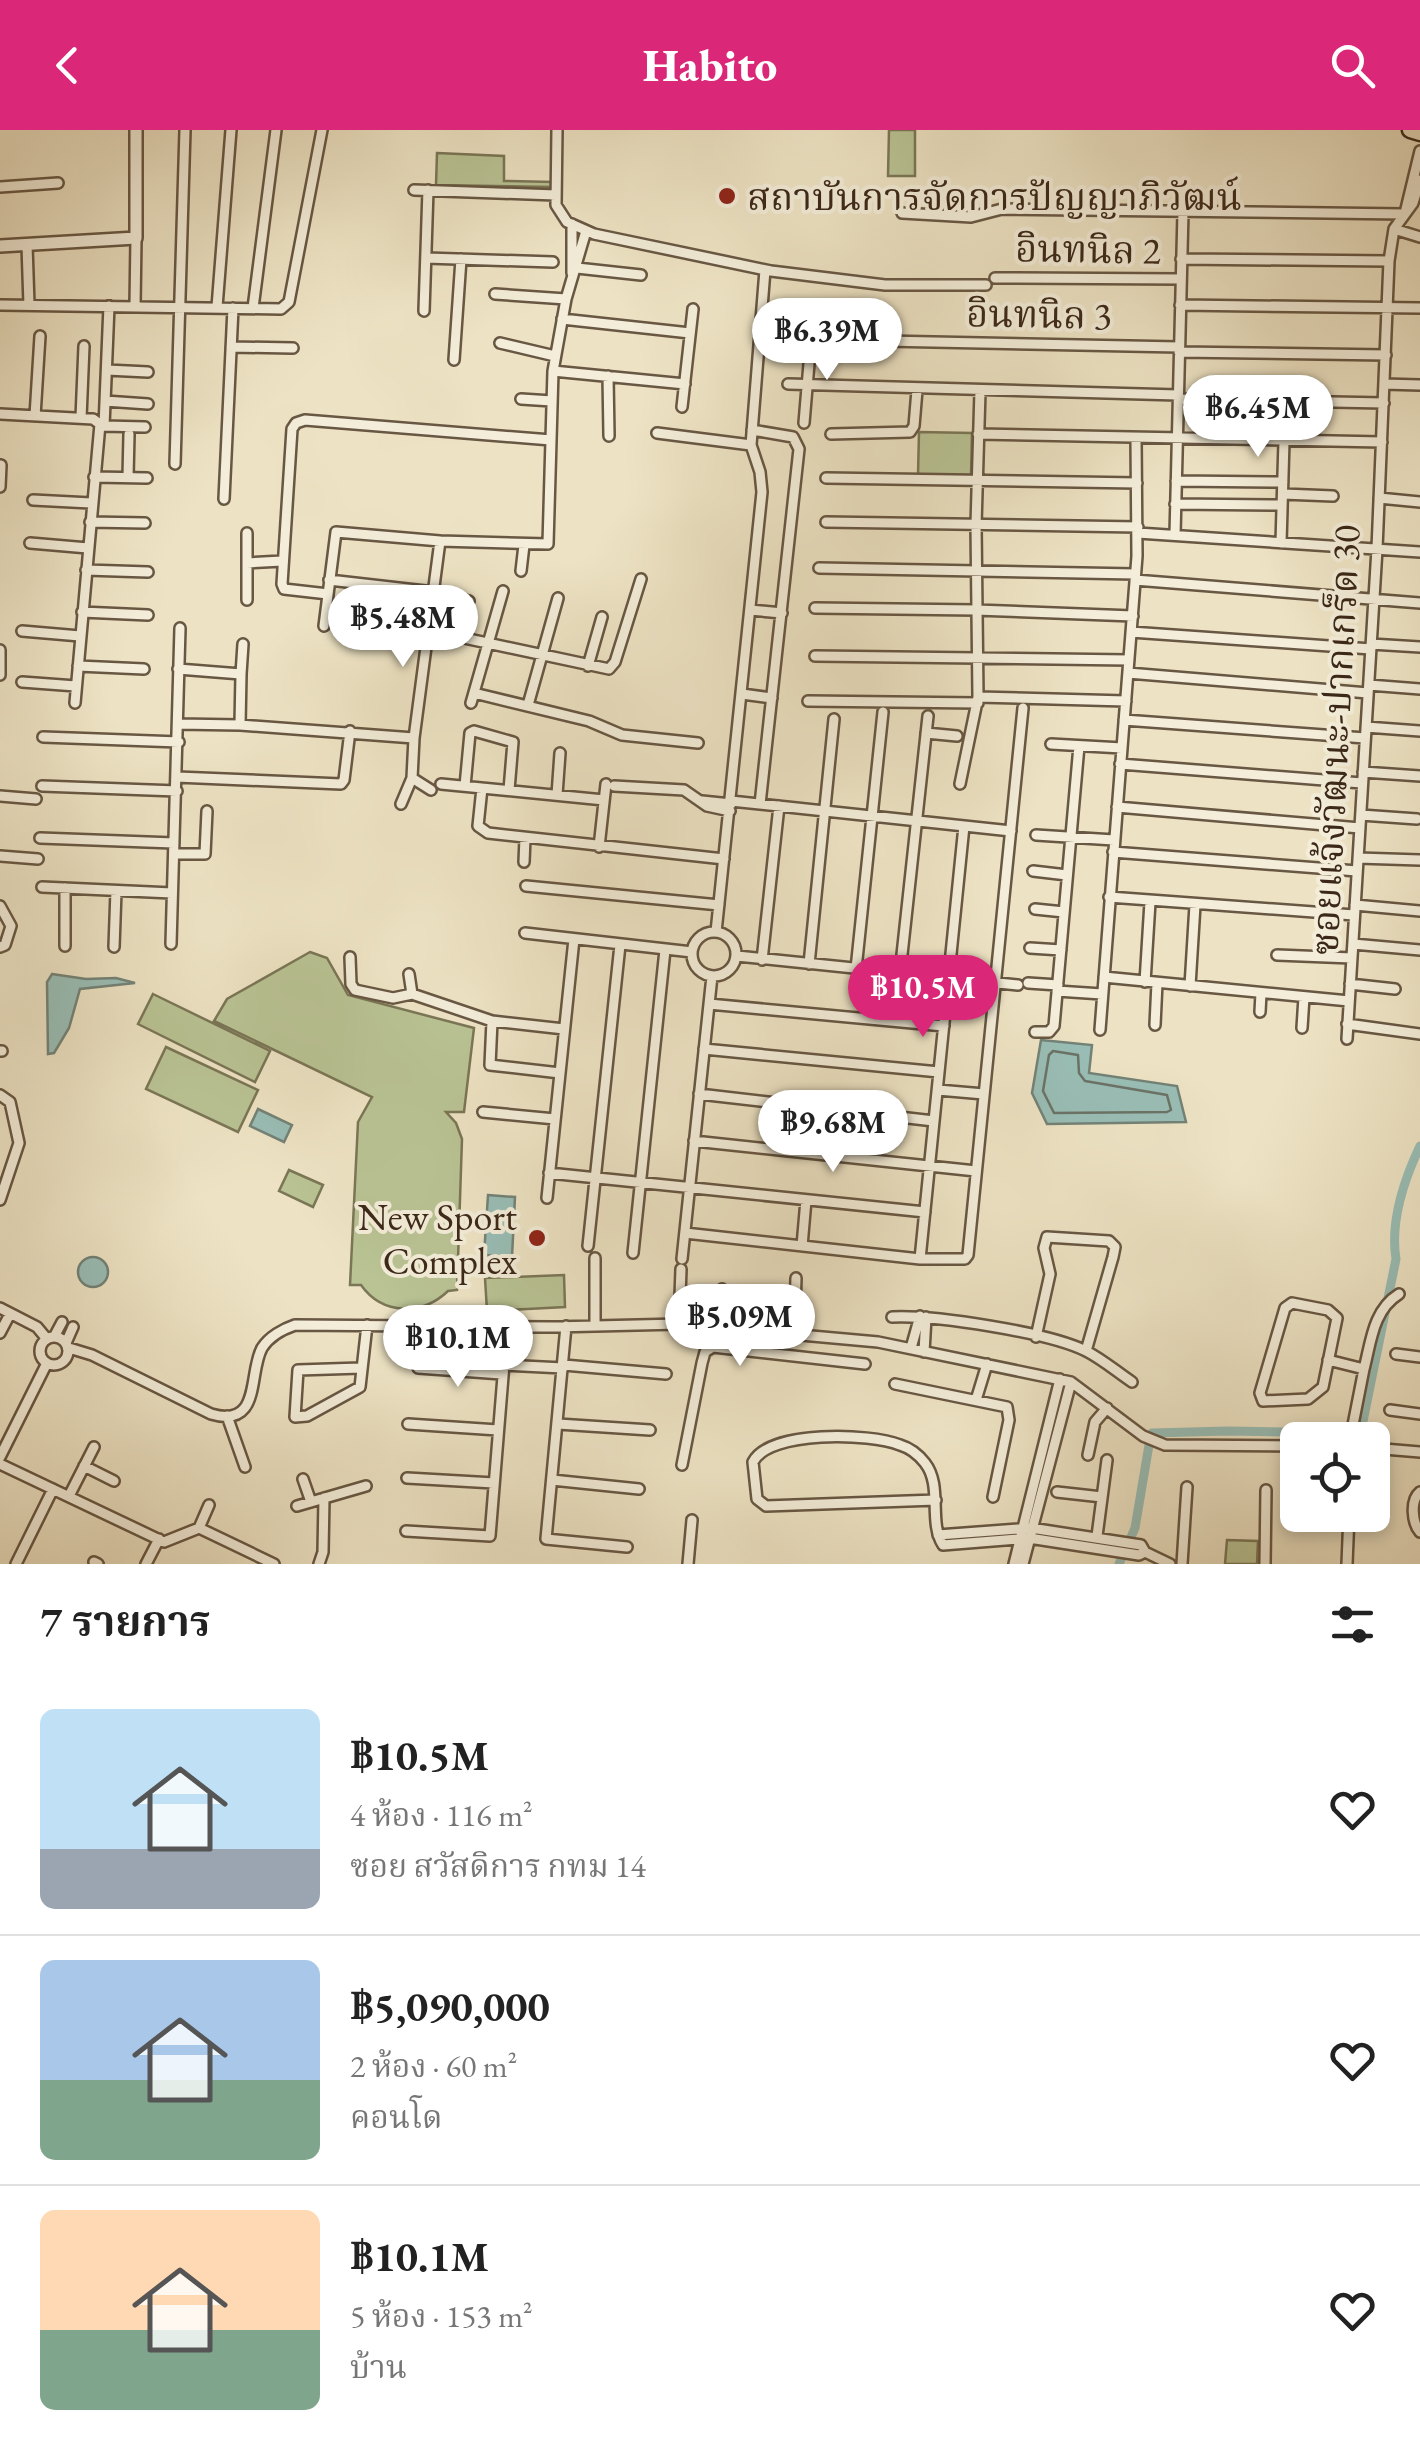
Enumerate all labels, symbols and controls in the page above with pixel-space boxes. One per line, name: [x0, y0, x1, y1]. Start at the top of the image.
text: Habito: [643, 36, 777, 94]
icon: back: [40, 38, 95, 93]
icon: search: [1325, 38, 1380, 93]
place label: สถาบันการจัดการปัญญาภิวัฒน์: [747, 172, 1242, 221]
marker: สถาบันการจัดการปัญญาภิวัฒน์: [716, 185, 738, 207]
street label: อินทนิล 2: [1015, 223, 1161, 275]
street label: อินทนิล 3: [966, 288, 1112, 340]
pin: ฿6.39M: [746, 298, 908, 383]
text: ฿6.39M: [774, 309, 880, 351]
pin: ฿6.45M: [1177, 375, 1339, 460]
text: ฿6.45M: [1205, 386, 1311, 428]
street label: ซอยแจ้งวัฒนะ-ปากเกร็ด 30: [1299, 524, 1371, 956]
pin: ฿5.48M: [322, 585, 484, 670]
text: ฿5.48M: [350, 596, 456, 638]
pin: ฿10.5M: [842, 955, 1004, 1040]
text: ฿10.5M: [870, 966, 976, 1008]
pin: ฿9.68M: [752, 1090, 914, 1175]
text: ฿9.68M: [780, 1101, 886, 1143]
place label: New Sport Complex: [358, 1192, 518, 1285]
marker: New Sport Complex: [526, 1227, 548, 1249]
pin: ฿5.09M: [659, 1284, 821, 1369]
text: ฿5.09M: [687, 1295, 793, 1337]
pin: ฿10.1M: [377, 1305, 539, 1390]
text: ฿10.1M: [405, 1316, 511, 1358]
map controls: [1280, 1422, 1390, 1532]
button: locate: [1280, 1422, 1390, 1532]
text: 7 รายการ: [40, 1594, 211, 1649]
icon: filters: [1325, 1597, 1380, 1652]
text: ฿10.5M: [350, 1728, 489, 1783]
icon: home: [120, 1749, 240, 1869]
icon: heart: [1325, 1782, 1380, 1837]
text: 4 ห้อง · 116 m²: [350, 1794, 533, 1836]
text: ซอย สวัสดิการ กทม 14: [350, 1845, 646, 1887]
text: ฿5,090,000: [350, 1979, 550, 2034]
icon: home: [120, 2000, 240, 2120]
icon: heart: [1325, 2033, 1380, 2088]
text: 2 ห้อง · 60 m²: [350, 2045, 517, 2087]
text: คอนโด: [350, 2096, 443, 2138]
text: ฿10.1M: [350, 2229, 489, 2284]
icon: home: [120, 2250, 240, 2370]
icon: heart: [1325, 2283, 1380, 2338]
text: 5 ห้อง · 153 m²: [350, 2295, 533, 2337]
text: บ้าน: [350, 2346, 407, 2388]

